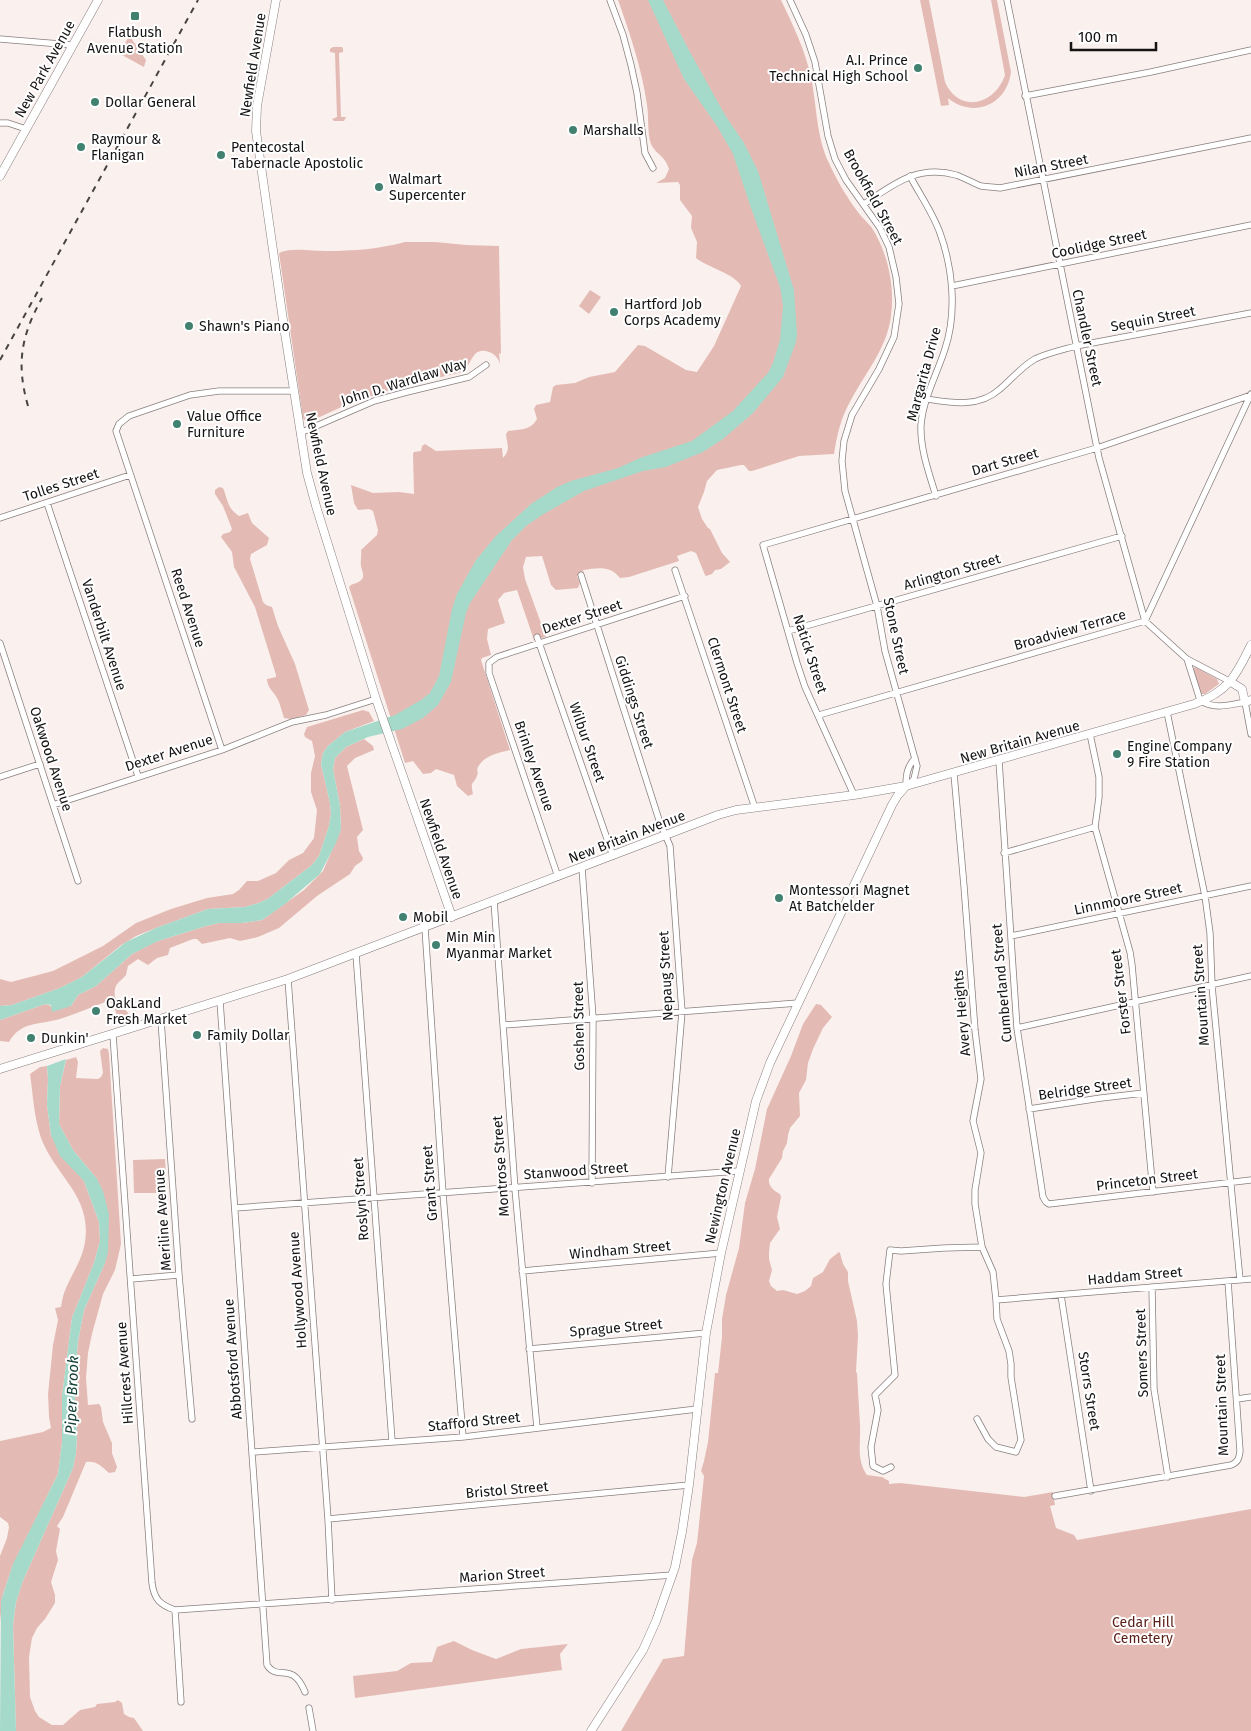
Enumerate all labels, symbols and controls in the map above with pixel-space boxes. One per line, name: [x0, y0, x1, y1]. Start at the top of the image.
marker: Flatbush Avenue Station: [129, 10, 141, 22]
street label: Newfield Avenue: [236, 12, 270, 118]
street label: New Park Avenue: [11, 17, 79, 121]
scale bar: [1071, 20, 1156, 52]
place label: Flatbush Avenue Station: [87, 24, 183, 57]
text: 100 m: [1078, 28, 1118, 46]
place label: A.I. Prince Technical High School: [769, 52, 908, 85]
marker: A.I. Prince Technical High School: [912, 62, 924, 74]
place label: Dollar General: [105, 94, 196, 111]
marker: Dollar General: [89, 96, 101, 108]
place label: Marshalls: [583, 122, 644, 139]
marker: Marshalls: [567, 124, 579, 136]
place label: Raymour & Flanigan: [91, 131, 161, 164]
place label: Pentecostal Tabernacle Apostolic: [231, 139, 364, 172]
marker: Raymour & Flanigan: [75, 141, 87, 153]
street label: Brookfield Street: [840, 146, 907, 249]
marker: Pentecostal Tabernacle Apostolic: [215, 149, 227, 161]
street label: Nilan Street: [1013, 150, 1090, 182]
place label: Walmart Supercenter: [389, 171, 466, 204]
marker: Walmart Supercenter: [373, 181, 385, 193]
street label: Coolidge Street: [1050, 225, 1149, 262]
street label: Chandler Street: [1068, 288, 1106, 389]
place label: Hartford Job Corps Academy: [624, 296, 721, 329]
street label: Sequin Street: [1109, 302, 1198, 336]
marker: Hartford Job Corps Academy: [608, 306, 620, 318]
place label: Shawn's Piano: [199, 318, 290, 335]
marker: Shawn's Piano: [183, 320, 195, 332]
street label: Margarita Drive: [903, 325, 945, 423]
street label: John D. Wardlaw Way: [339, 355, 469, 409]
place label: Value Office Furniture: [187, 408, 262, 441]
street label: Newfield Avenue: [302, 411, 340, 517]
marker: Value Office Furniture: [171, 418, 183, 430]
street label: Dart Street: [970, 444, 1041, 480]
street label: Tolles Street: [21, 464, 102, 505]
street label: Arlington Street: [902, 550, 1003, 594]
street label: Reed Avenue: [167, 566, 209, 650]
street label: Vanderbilt Avenue: [78, 577, 130, 693]
street label: Dexter Street: [540, 596, 625, 638]
street label: Stone Street: [880, 596, 913, 677]
street label: Broadview Terrace: [1012, 606, 1128, 654]
street label: Natick Street: [789, 613, 831, 696]
street label: Clermont Street: [703, 635, 751, 736]
street label: Giddings Street: [611, 653, 657, 752]
street label: Wilbur Street: [565, 700, 609, 785]
street label: Oakwood Avenue: [26, 704, 76, 814]
street label: New Britain Avenue: [958, 717, 1082, 767]
street label: Brinley Avenue: [511, 718, 557, 814]
street label: Dexter Avenue: [123, 731, 215, 775]
place label: Engine Company 9 Fire Station: [1127, 738, 1232, 771]
marker: Engine Company 9 Fire Station: [1111, 748, 1123, 760]
street label: Newfield Avenue: [416, 796, 466, 902]
street label: New Britain Avenue: [566, 807, 688, 867]
street label: Linnmoore Street: [1072, 879, 1184, 919]
place label: Montessori Magnet At Batchelder: [789, 882, 910, 915]
marker: Montessori Magnet At Batchelder: [773, 892, 785, 904]
place label: Mobil: [413, 909, 448, 926]
marker: Mobil: [397, 911, 409, 923]
street label: Cumberland Street: [988, 922, 1016, 1043]
place label: Min Min Myanmar Market: [446, 929, 553, 962]
street label: Nepaug Street: [655, 930, 677, 1021]
marker: Min Min Myanmar Market: [430, 939, 442, 951]
street label: Mountain Street: [1189, 943, 1213, 1046]
street label: Forster Street: [1107, 947, 1135, 1036]
street label: Avery Heights: [950, 969, 974, 1057]
street label: Goshen Street: [570, 980, 588, 1071]
place label: OakLand Fresh Market: [106, 995, 188, 1028]
marker: OakLand Fresh Market: [90, 1005, 102, 1017]
place label: Family Dollar: [207, 1027, 290, 1044]
marker: Family Dollar: [191, 1029, 203, 1041]
place label: Dunkin': [41, 1030, 89, 1047]
marker: Dunkin': [25, 1032, 37, 1044]
street label: Belridge Street: [1037, 1074, 1134, 1104]
street label: Montrose Street: [489, 1114, 513, 1217]
street label: Newington Avenue: [701, 1127, 745, 1245]
street label: Grant Street: [419, 1143, 441, 1222]
street label: Roslyn Street: [350, 1156, 372, 1241]
street label: Stanwood Street: [523, 1159, 630, 1183]
street label: Princeton Street: [1095, 1165, 1200, 1195]
street label: Meriline Avenue: [151, 1169, 175, 1271]
street label: Hollywood Avenue: [285, 1231, 311, 1349]
street label: Windham Street: [569, 1237, 672, 1263]
street label: Haddam Street: [1087, 1263, 1184, 1289]
street label: Abbotsford Avenue: [220, 1298, 246, 1420]
street label: Somers Street: [1132, 1307, 1152, 1398]
street label: Sprague Street: [569, 1315, 664, 1341]
street label: Hillcrest Avenue: [113, 1321, 137, 1425]
street label: Storrs Street: [1074, 1350, 1104, 1433]
street label: Mountain Street: [1212, 1353, 1232, 1456]
water label: Piper Brook: [62, 1355, 82, 1435]
street label: Stafford Street: [427, 1409, 522, 1435]
street label: Bristol Street: [465, 1478, 550, 1502]
street label: Marion Street: [459, 1563, 546, 1586]
park label: Cedar Hill Cemetery: [1112, 1614, 1174, 1647]

